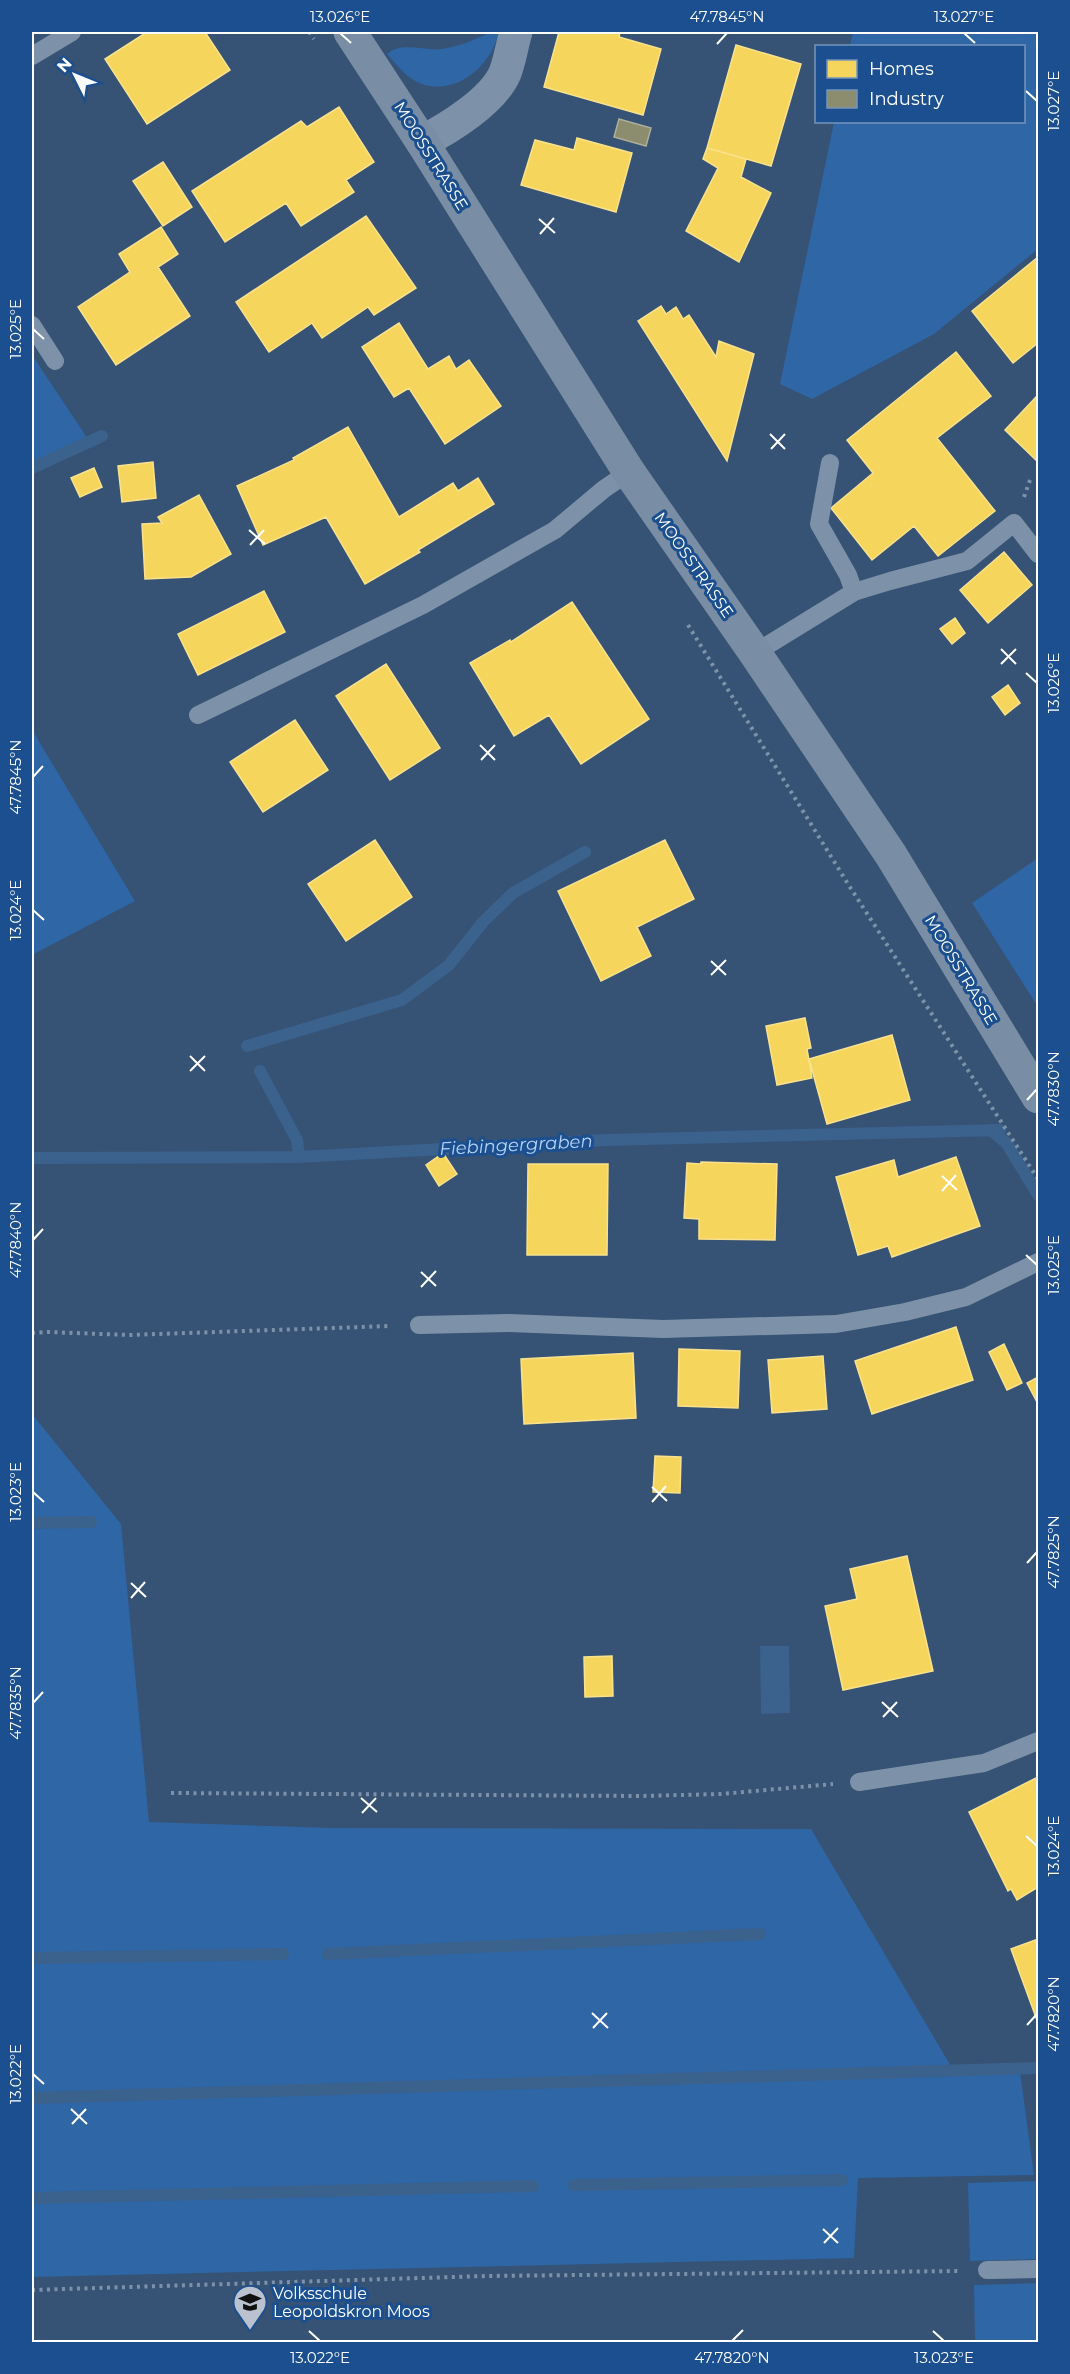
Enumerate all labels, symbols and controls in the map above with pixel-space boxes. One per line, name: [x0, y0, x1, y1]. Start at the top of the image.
text: 13.026°E: [310, 7, 370, 26]
text: 47.7845°N: [690, 7, 764, 26]
text: 13.027°E: [934, 7, 994, 26]
north arrow: [45, 45, 105, 105]
legend: [815, 45, 1025, 123]
text: N: [53, 54, 76, 76]
text: Homes: [869, 58, 934, 80]
text: 13.027°E: [1044, 71, 1063, 131]
text: Industry: [869, 88, 944, 110]
street label: MOOSSTRASSE: [390, 98, 472, 214]
text: 13.025°E: [6, 299, 25, 359]
street label: MOOSSTRASSE: [651, 509, 737, 621]
text: 13.026°E: [1044, 653, 1063, 713]
text: 47.7845°N: [6, 740, 25, 814]
text: 13.024°E: [6, 880, 25, 940]
street label: MOOSSTRASSE: [921, 912, 1001, 1028]
text: 47.7830°N: [1044, 1051, 1063, 1127]
water label: Fiebingergraben: [439, 1130, 593, 1160]
text: 47.7840°N: [6, 1202, 25, 1278]
text: 13.025°E: [1044, 1235, 1063, 1295]
text: 13.023°E: [6, 1462, 25, 1522]
text: 47.7825°N: [1044, 1515, 1063, 1589]
text: 47.7835°N: [6, 1666, 25, 1740]
text: 13.024°E: [1044, 1816, 1063, 1876]
text: 47.7820°N: [1044, 1976, 1063, 2052]
text: 13.022°E: [6, 2044, 25, 2104]
school or university icon: Volksschule Leopoldskron Moos: [232, 2284, 268, 2331]
place label: Volksschule Leopoldskron Moos: [273, 2284, 430, 2321]
text: 13.022°E: [290, 2348, 350, 2367]
text: 47.7820°N: [694, 2348, 770, 2367]
text: 13.023°E: [914, 2348, 974, 2367]

